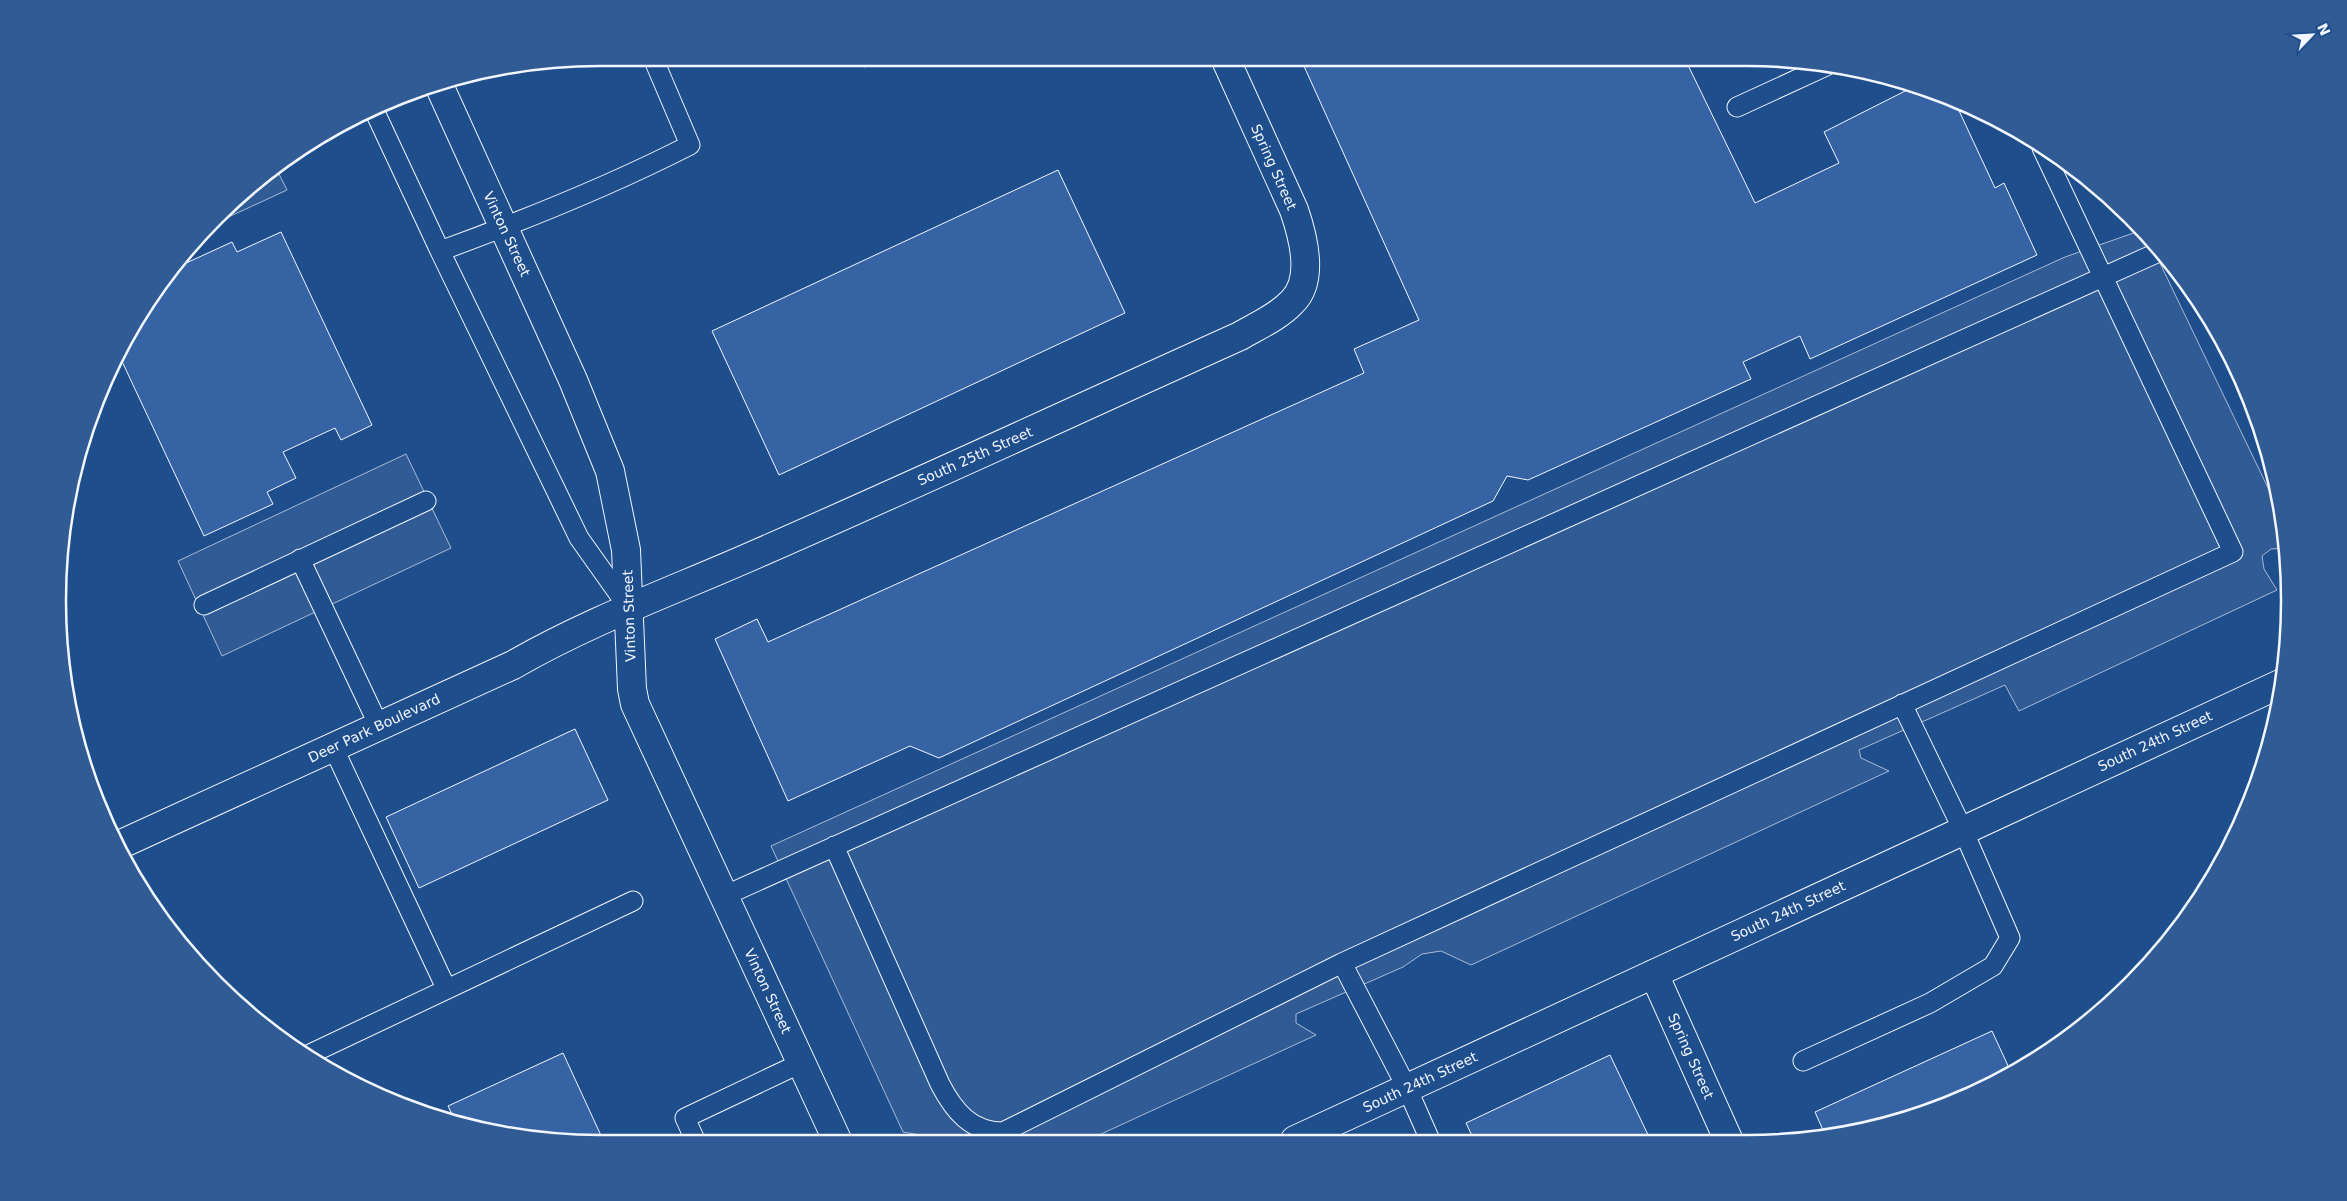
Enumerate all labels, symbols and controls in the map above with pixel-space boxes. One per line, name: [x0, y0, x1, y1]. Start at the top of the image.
north arrow: [2287, 10, 2337, 60]
text: N: [2314, 21, 2334, 38]
street label: Spring Street: [1248, 122, 1300, 213]
street label: Vinton Street: [480, 189, 534, 280]
street label: South 25th Street: [915, 423, 1035, 489]
street label: Vinton Street: [619, 569, 639, 662]
street label: Deer Park Boulevard: [305, 690, 443, 766]
street label: South 24th Street: [2095, 707, 2215, 775]
street label: South 24th Street: [1728, 877, 1848, 945]
street label: Vinton Street: [741, 946, 795, 1037]
street label: Spring Street: [1665, 1011, 1717, 1102]
street label: South 24th Street: [1360, 1048, 1480, 1116]

